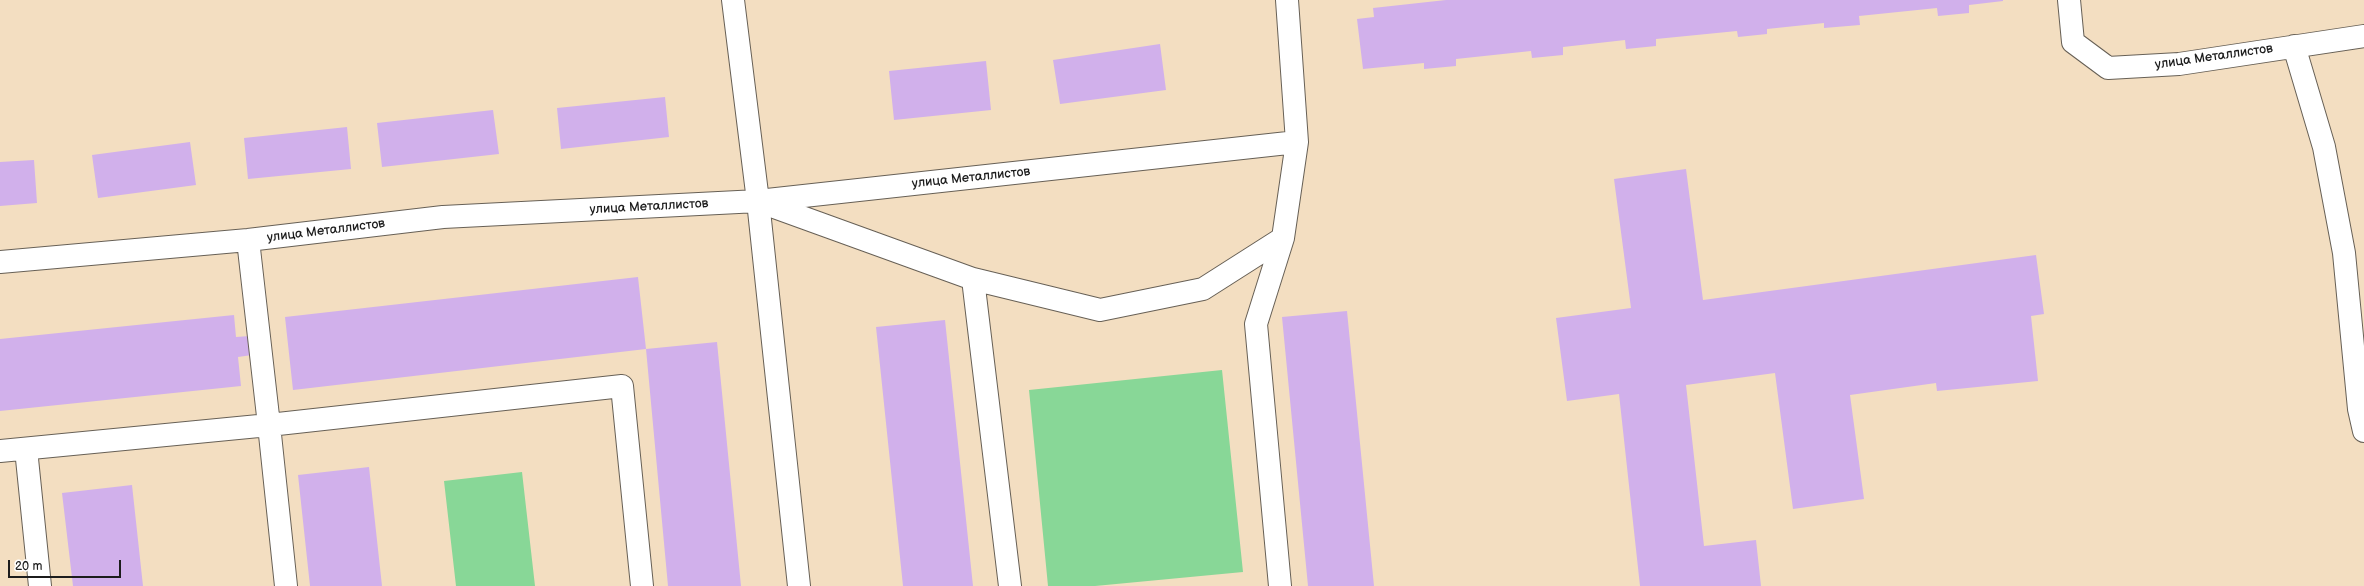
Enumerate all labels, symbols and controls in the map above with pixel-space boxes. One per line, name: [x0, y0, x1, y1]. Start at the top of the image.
street label: улица Металлистов: [2154, 41, 2274, 73]
street label: улица Металлистов: [911, 164, 1031, 192]
street label: улица Металлистов: [589, 196, 709, 218]
street label: улица Металлистов: [266, 216, 386, 246]
scale bar: [10, 552, 123, 578]
text: 20 m: [15, 559, 42, 574]

